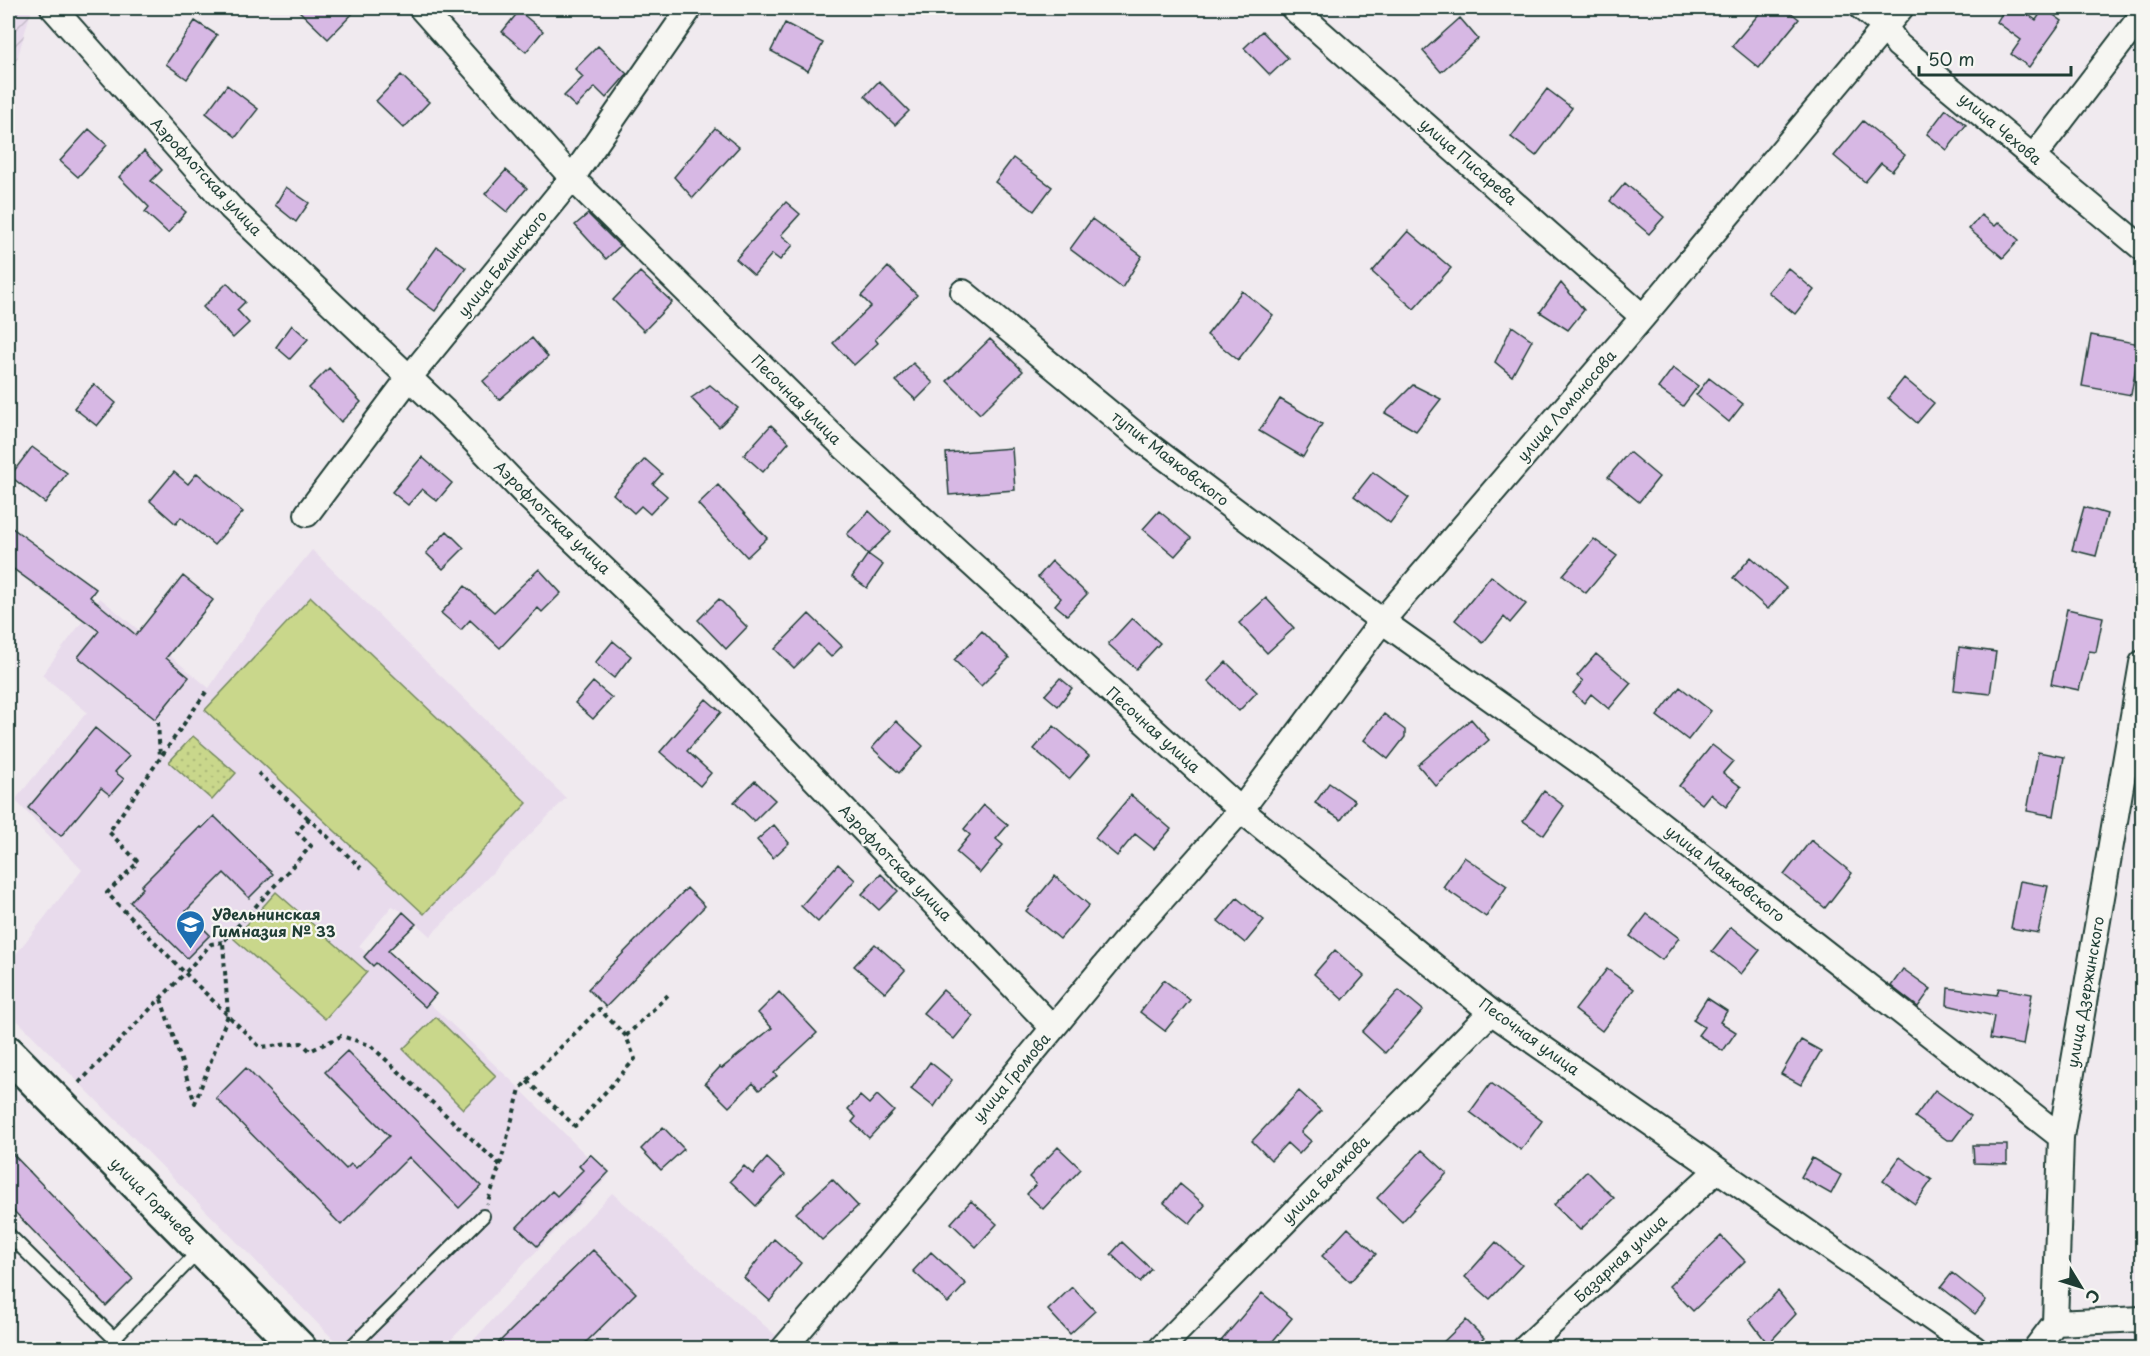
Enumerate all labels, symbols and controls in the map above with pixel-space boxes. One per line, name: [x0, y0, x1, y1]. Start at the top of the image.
scale bar: [1919, 39, 2070, 77]
text: 50 m: [1928, 45, 1975, 72]
street label: улица Чехова: [1954, 86, 2048, 170]
street label: Аэрофлотская улица: [146, 112, 269, 241]
street label: улица Писарева: [1415, 112, 1523, 210]
street label: улица Белинского: [452, 205, 552, 321]
street label: улица Ломоносова: [1511, 344, 1621, 466]
street label: Песочная улица: [747, 349, 848, 450]
street label: тупик Маяковского: [1107, 405, 1234, 511]
street label: Аэрофлотская улица: [490, 455, 617, 579]
street label: Песочная улица: [1102, 680, 1207, 778]
street label: Аэрофлотская улица: [834, 798, 958, 926]
street label: улица Маяковского: [1661, 819, 1791, 927]
place label: Удельнинская Гимназия № 33: [212, 902, 336, 942]
school or university icon: Удельнинская Гимназия № 33: [175, 908, 207, 950]
street label: улица Дзержинского: [2060, 914, 2109, 1069]
street label: Песочная улица: [1475, 991, 1585, 1081]
street label: улица Громова: [967, 1027, 1056, 1127]
street label: улица Белякова: [1276, 1129, 1375, 1228]
street label: улица Горячева: [105, 1151, 203, 1249]
street label: Базарная улица: [1568, 1208, 1672, 1307]
north arrow: [2051, 1257, 2111, 1317]
text: С: [2080, 1285, 2107, 1309]

